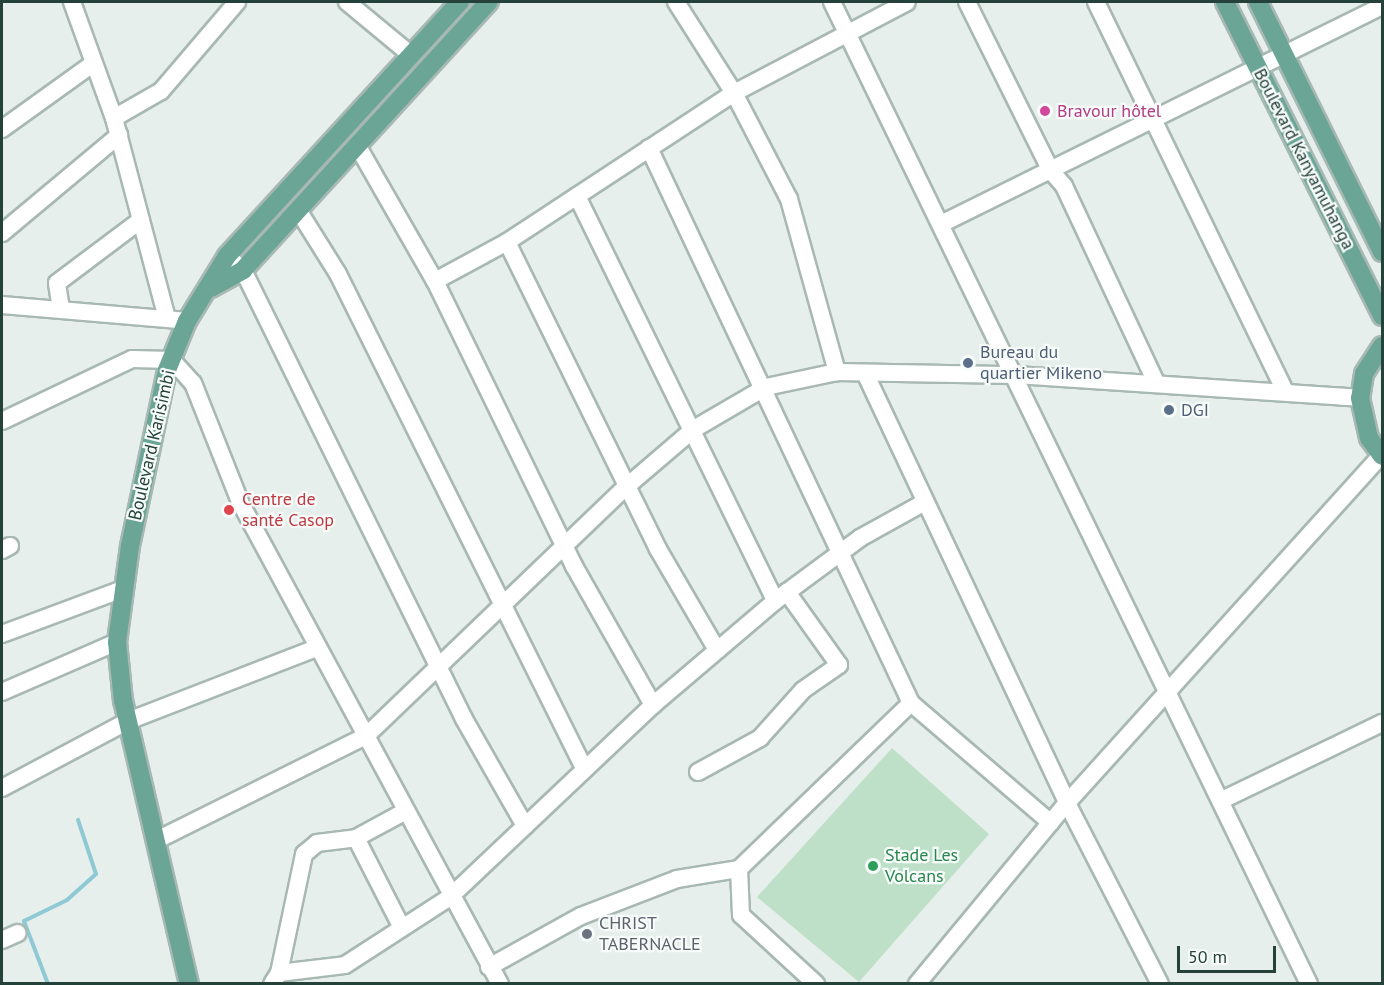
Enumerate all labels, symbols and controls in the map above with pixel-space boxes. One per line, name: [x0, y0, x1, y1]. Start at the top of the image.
street label: Boulevard Kanyamuhanga: [1249, 65, 1359, 253]
place label: Bravour hôtel: [1057, 100, 1161, 122]
marker: Bravour hôtel: [1038, 104, 1052, 118]
place label: Bureau du quartier Mikeno: [980, 342, 1102, 385]
marker: Bureau du quartier Mikeno: [961, 356, 975, 370]
street label: Boulevard Karisimbi: [124, 368, 180, 522]
place label: DGI: [1181, 399, 1209, 421]
marker: DGI: [1162, 403, 1176, 417]
place label: Centre de santé Casop: [242, 489, 334, 532]
marker: Centre de santé Casop: [220, 501, 238, 519]
place label: Stade Les Volcans: [885, 845, 958, 888]
marker: Stade Les Volcans: [866, 859, 880, 873]
place label: CHRIST TABERNACLE: [599, 913, 701, 956]
marker: CHRIST TABERNACLE: [580, 927, 594, 941]
scale bar: [1180, 934, 1279, 972]
text: 50 m: [1188, 945, 1227, 968]

